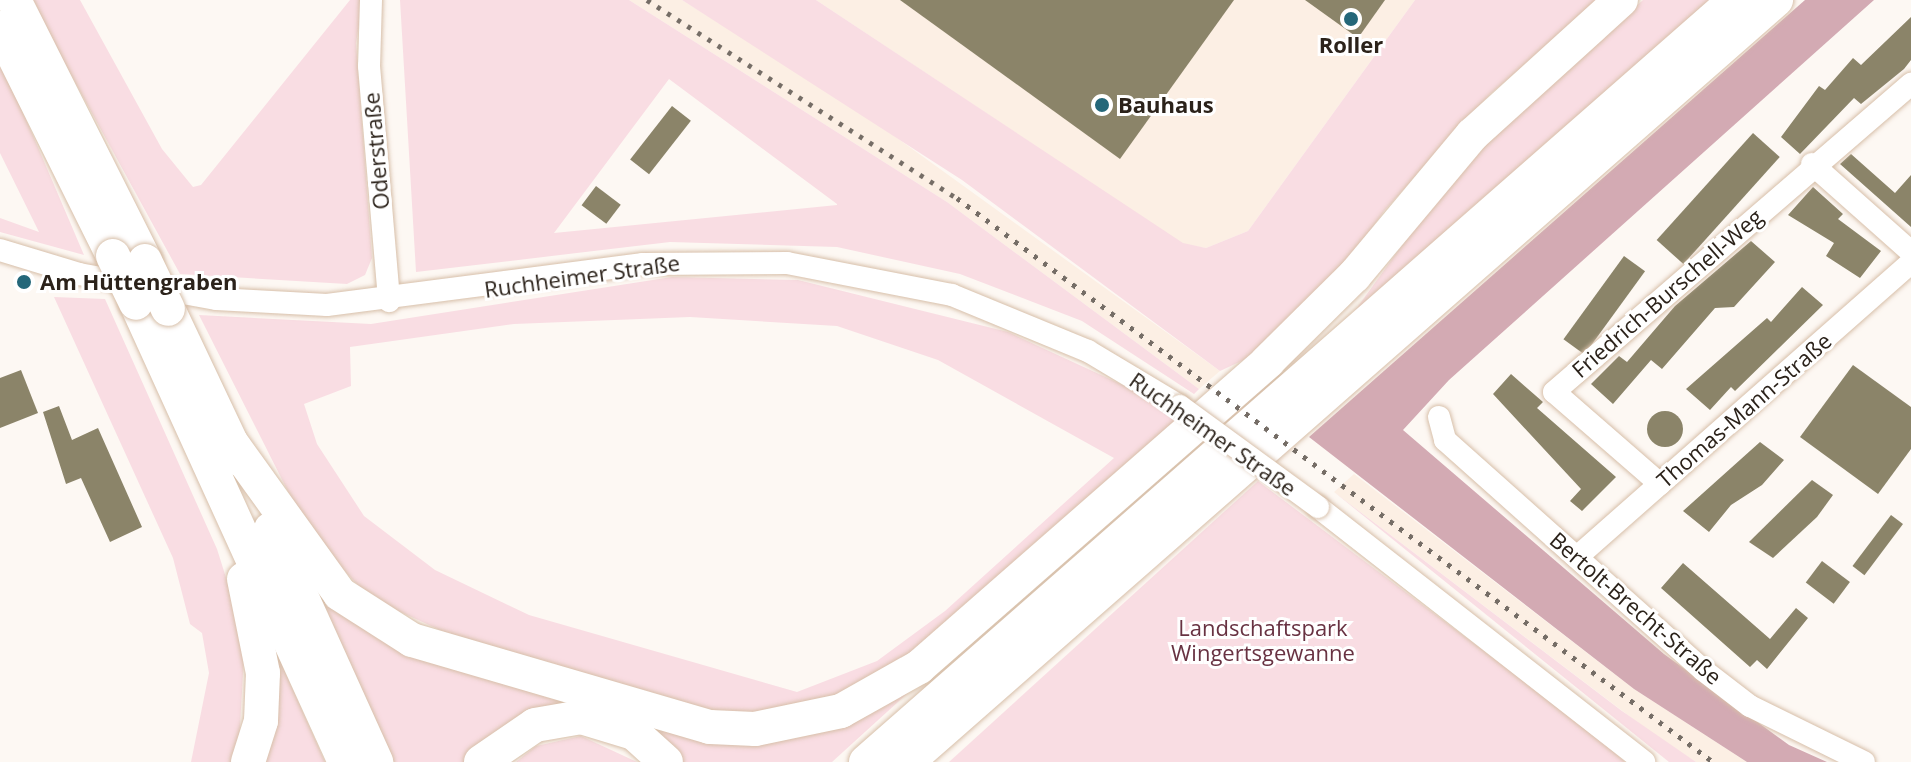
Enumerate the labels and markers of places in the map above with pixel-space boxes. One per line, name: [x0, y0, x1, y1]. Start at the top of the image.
marker: Roller: [1342, 10, 1360, 28]
place label: Roller: [1319, 32, 1383, 58]
place label: Bauhaus: [1118, 92, 1214, 118]
marker: Bauhaus: [1093, 96, 1111, 114]
place label: Am Hüttengraben: [40, 269, 237, 295]
marker: Am Hüttengraben: [15, 273, 33, 291]

